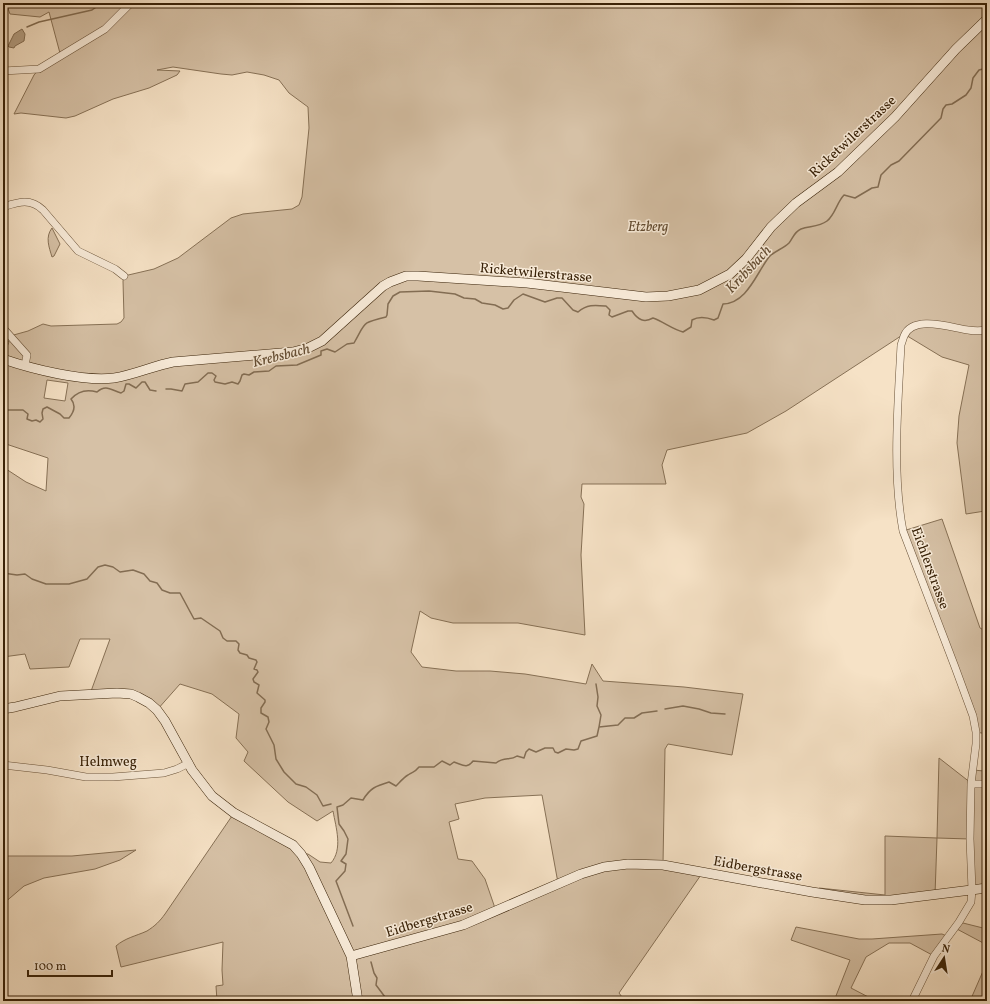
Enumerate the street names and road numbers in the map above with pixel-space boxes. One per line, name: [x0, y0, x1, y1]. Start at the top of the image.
street label: Ricketwilerstrasse: [805, 91, 901, 183]
street label: Ricketwilerstrasse: [479, 259, 593, 288]
street label: Eichlerstrasse: [906, 525, 953, 612]
street label: Helmweg: [79, 753, 137, 772]
street label: Eidbergstrasse: [712, 852, 804, 887]
street label: Eidbergstrasse: [384, 898, 476, 943]

